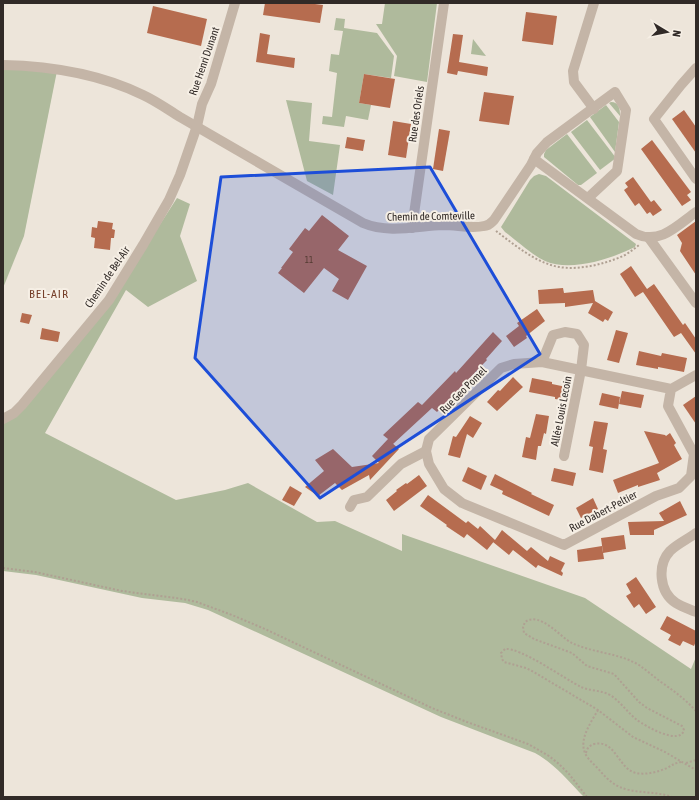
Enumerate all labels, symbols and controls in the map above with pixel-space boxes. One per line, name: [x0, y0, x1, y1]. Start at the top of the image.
north arrow: [647, 12, 687, 52]
street label: Rue Henri Dunant: [187, 25, 221, 97]
text: N: [670, 29, 683, 38]
street label: Rue des Oriels: [406, 85, 426, 143]
street label: Chemin de Comteville: [387, 209, 475, 223]
street label: Chemin de Bel-Air: [82, 243, 132, 310]
house number: 11: [305, 255, 313, 265]
district label: BEL-AIR: [29, 287, 69, 301]
street label: Rue Geo Pomel: [437, 364, 489, 416]
street label: Allée Louis Lecoin: [548, 375, 574, 447]
street label: Rue Dabert-Peltier: [567, 488, 640, 534]

